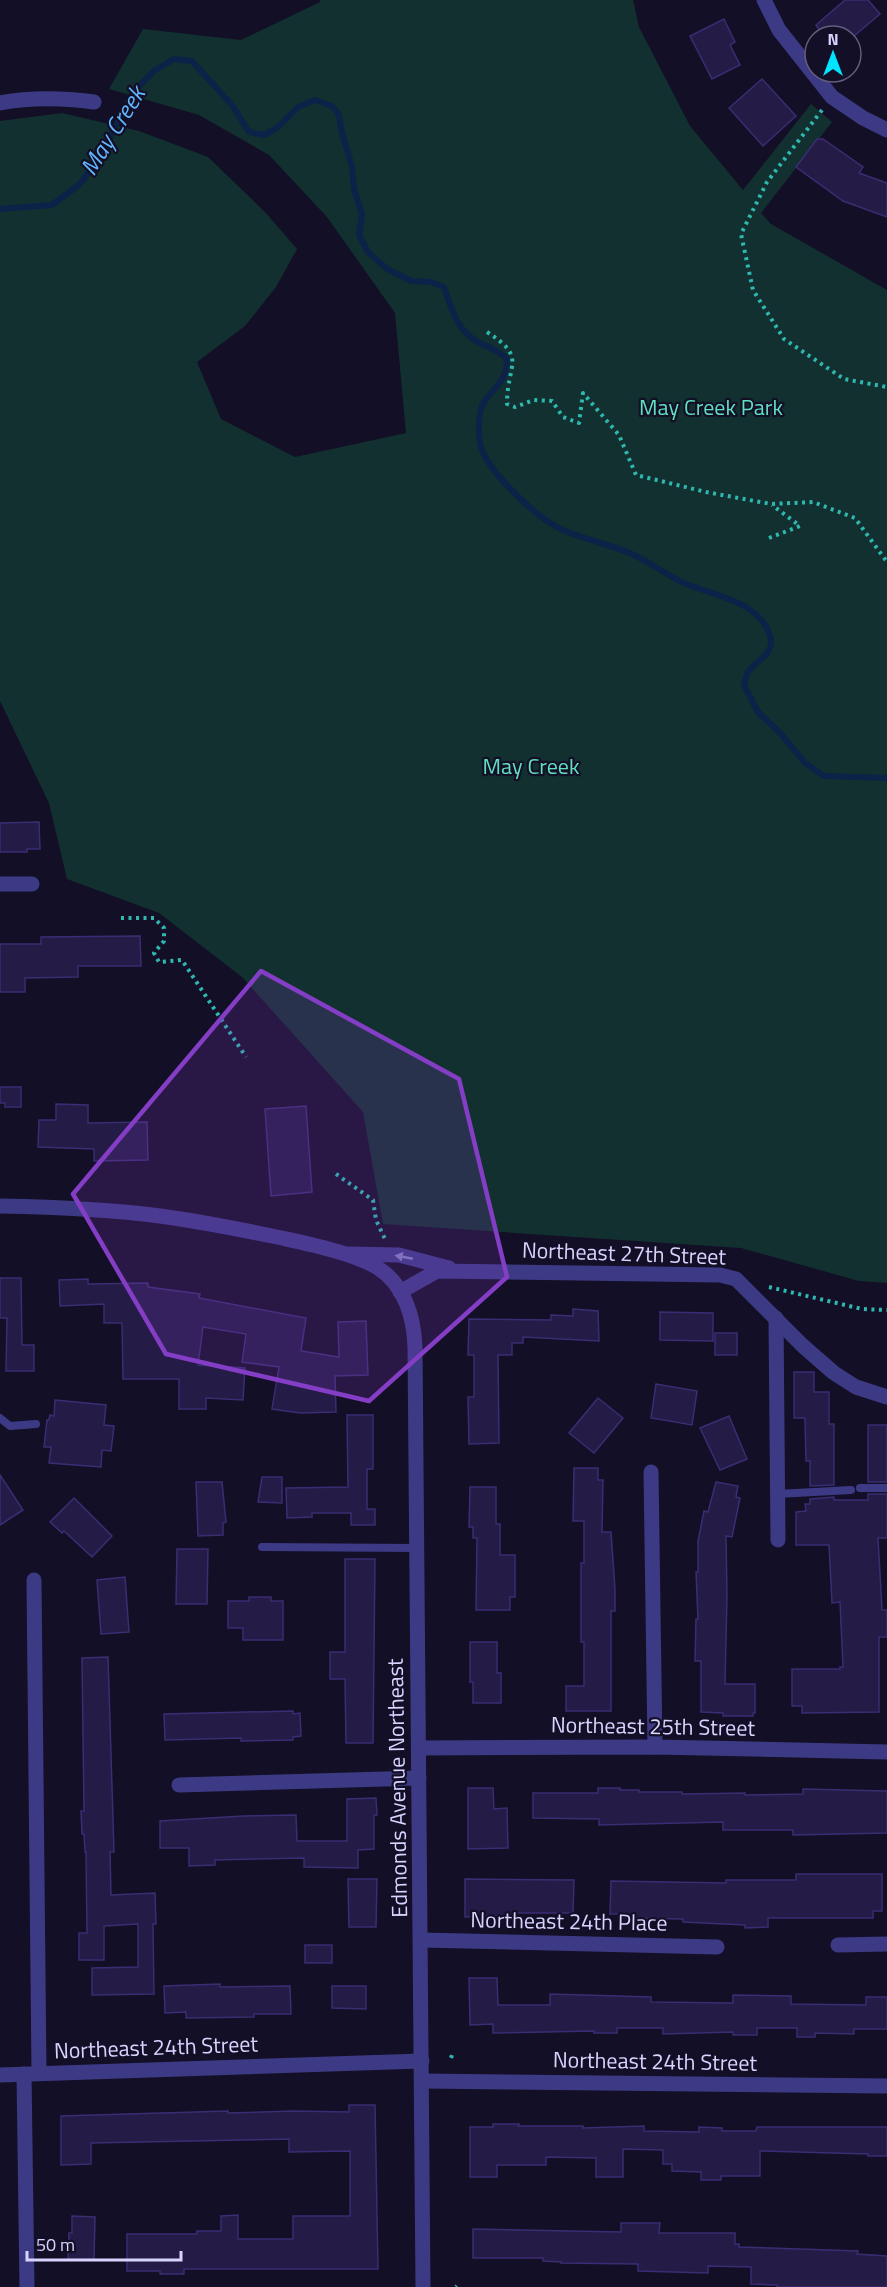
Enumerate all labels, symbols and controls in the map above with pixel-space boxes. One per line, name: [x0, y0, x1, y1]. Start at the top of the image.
north arrow: [803, 24, 863, 84]
text: N: [827, 27, 839, 51]
water label: May Creek: [71, 76, 155, 182]
park label: May Creek Park: [639, 390, 783, 424]
park label: May Creek: [483, 749, 580, 783]
street label: Northeast 27th Street: [521, 1232, 727, 1274]
one-way arrow: [394, 1252, 413, 1261]
street label: Edmonds Avenue Northeast: [378, 1658, 416, 1918]
street label: Northeast 25th Street: [551, 1707, 756, 1745]
street label: Northeast 24th Place: [470, 1902, 668, 1940]
street label: Northeast 24th Street: [53, 2026, 259, 2068]
street label: Northeast 24th Street: [553, 2042, 758, 2080]
scale bar: [27, 2224, 182, 2262]
text: 50 m: [36, 2231, 75, 2258]

